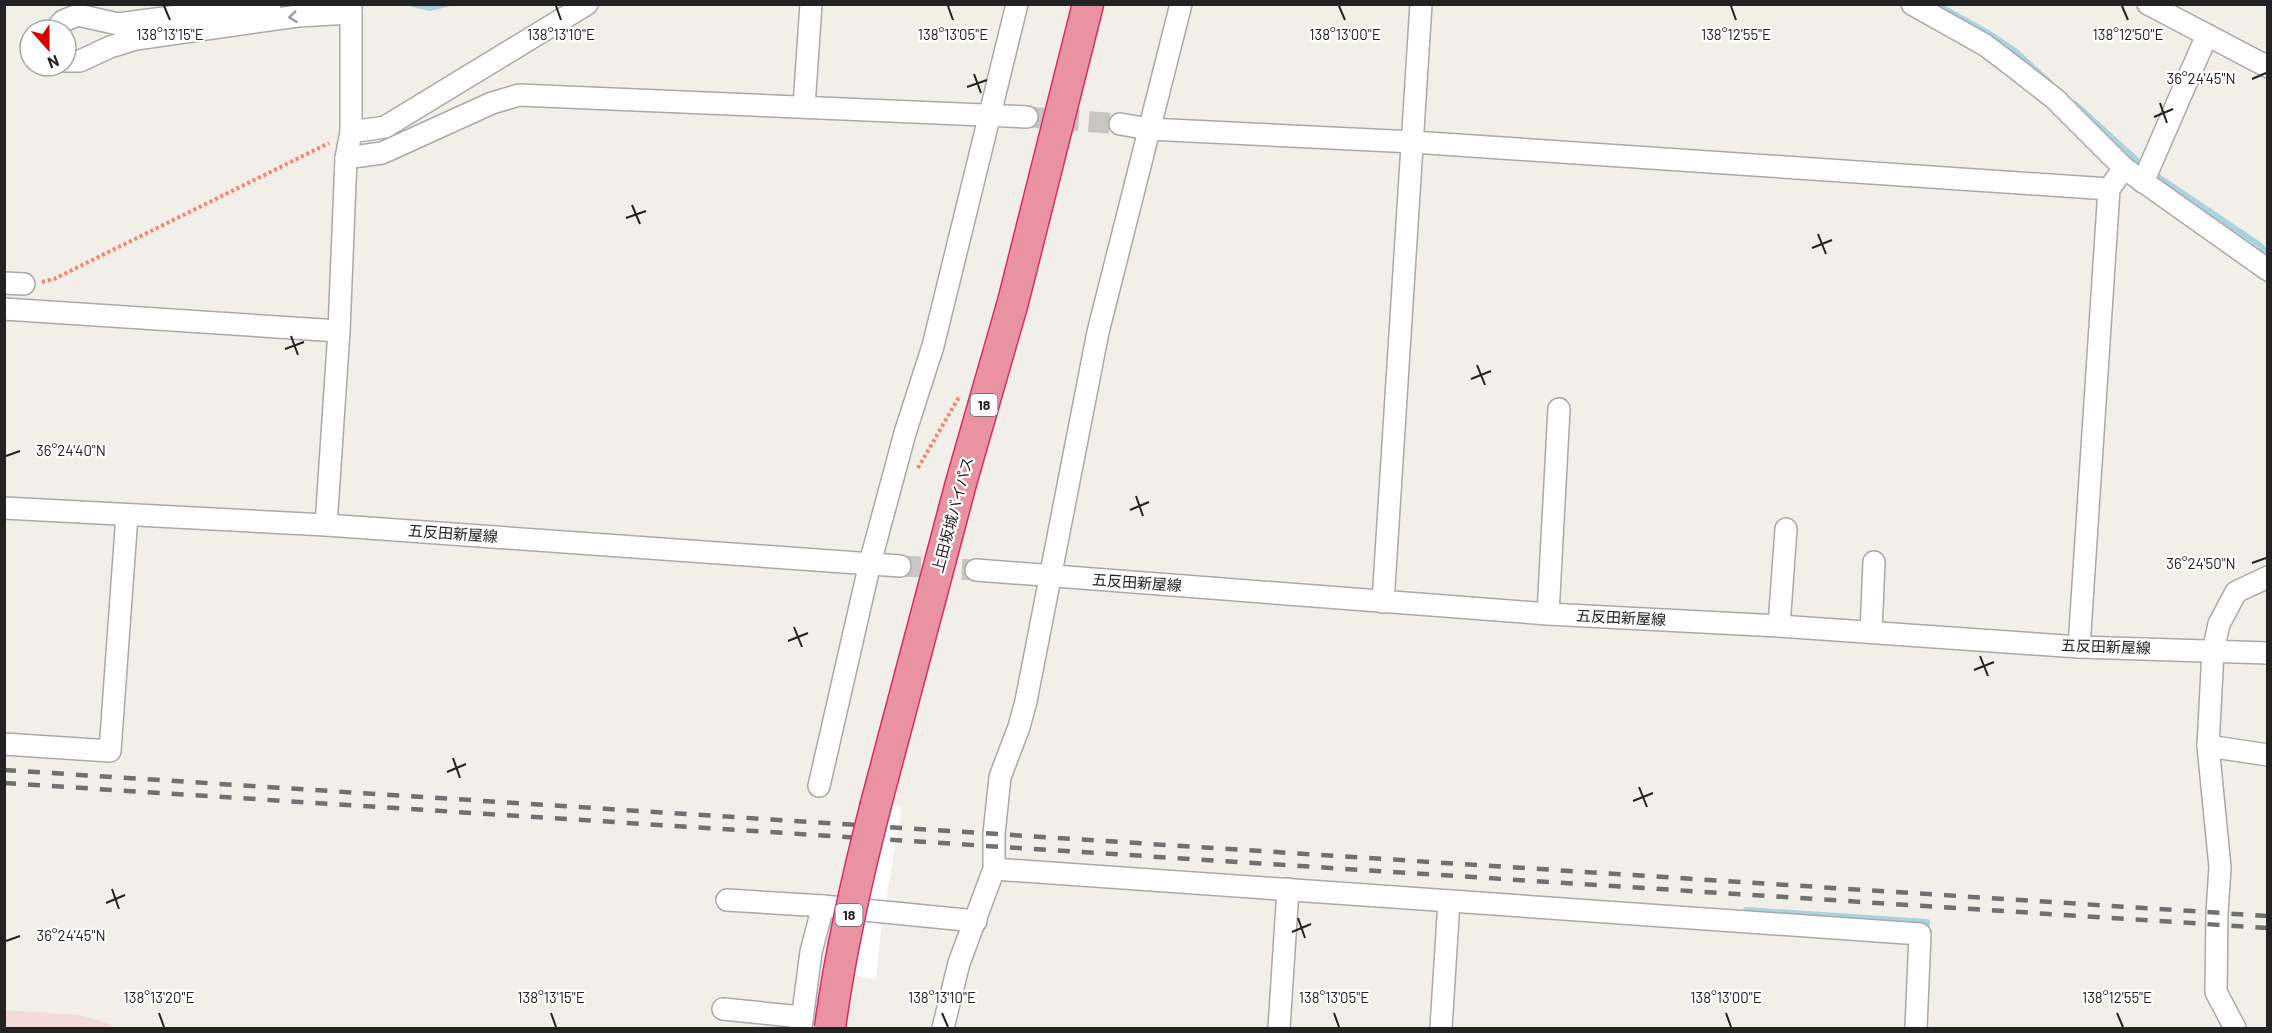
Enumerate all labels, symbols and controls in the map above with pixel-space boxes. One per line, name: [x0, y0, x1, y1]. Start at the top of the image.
one-way arrow: [288, 10, 297, 22]
north arrow: [18, 18, 78, 78]
text: 138°13'15"E: [136, 25, 204, 43]
text: 138°13'10"E: [527, 25, 595, 43]
text: 138°13'05"E: [918, 25, 988, 43]
text: 138°13'00"E: [1309, 25, 1381, 43]
text: 138°12'55"E: [1701, 25, 1771, 43]
text: 138°12'50"E: [2093, 25, 2163, 43]
text: N: [45, 52, 62, 73]
text: 36°24'45"N: [2166, 69, 2236, 87]
road number: 18: [970, 394, 998, 416]
text: 36°24'40"N: [36, 441, 106, 459]
street label: 上田坂城バイパス: [928, 455, 976, 575]
street label: 五反田新屋線: [408, 521, 499, 545]
text: 36°24'50"N: [2166, 554, 2236, 572]
street label: 五反田新屋線: [1092, 570, 1183, 594]
street label: 五反田新屋線: [1576, 606, 1666, 628]
street label: 五反田新屋線: [2061, 635, 2151, 657]
road number: 18: [836, 904, 862, 926]
text: 36°24'45"N: [36, 926, 106, 944]
text: 138°13'20"E: [124, 988, 195, 1006]
text: 138°13'15"E: [517, 988, 585, 1006]
text: 138°13'10"E: [908, 988, 976, 1006]
text: 138°13'05"E: [1299, 988, 1369, 1006]
text: 138°13'00"E: [1690, 988, 1762, 1006]
text: 138°12'55"E: [2082, 988, 2152, 1006]

